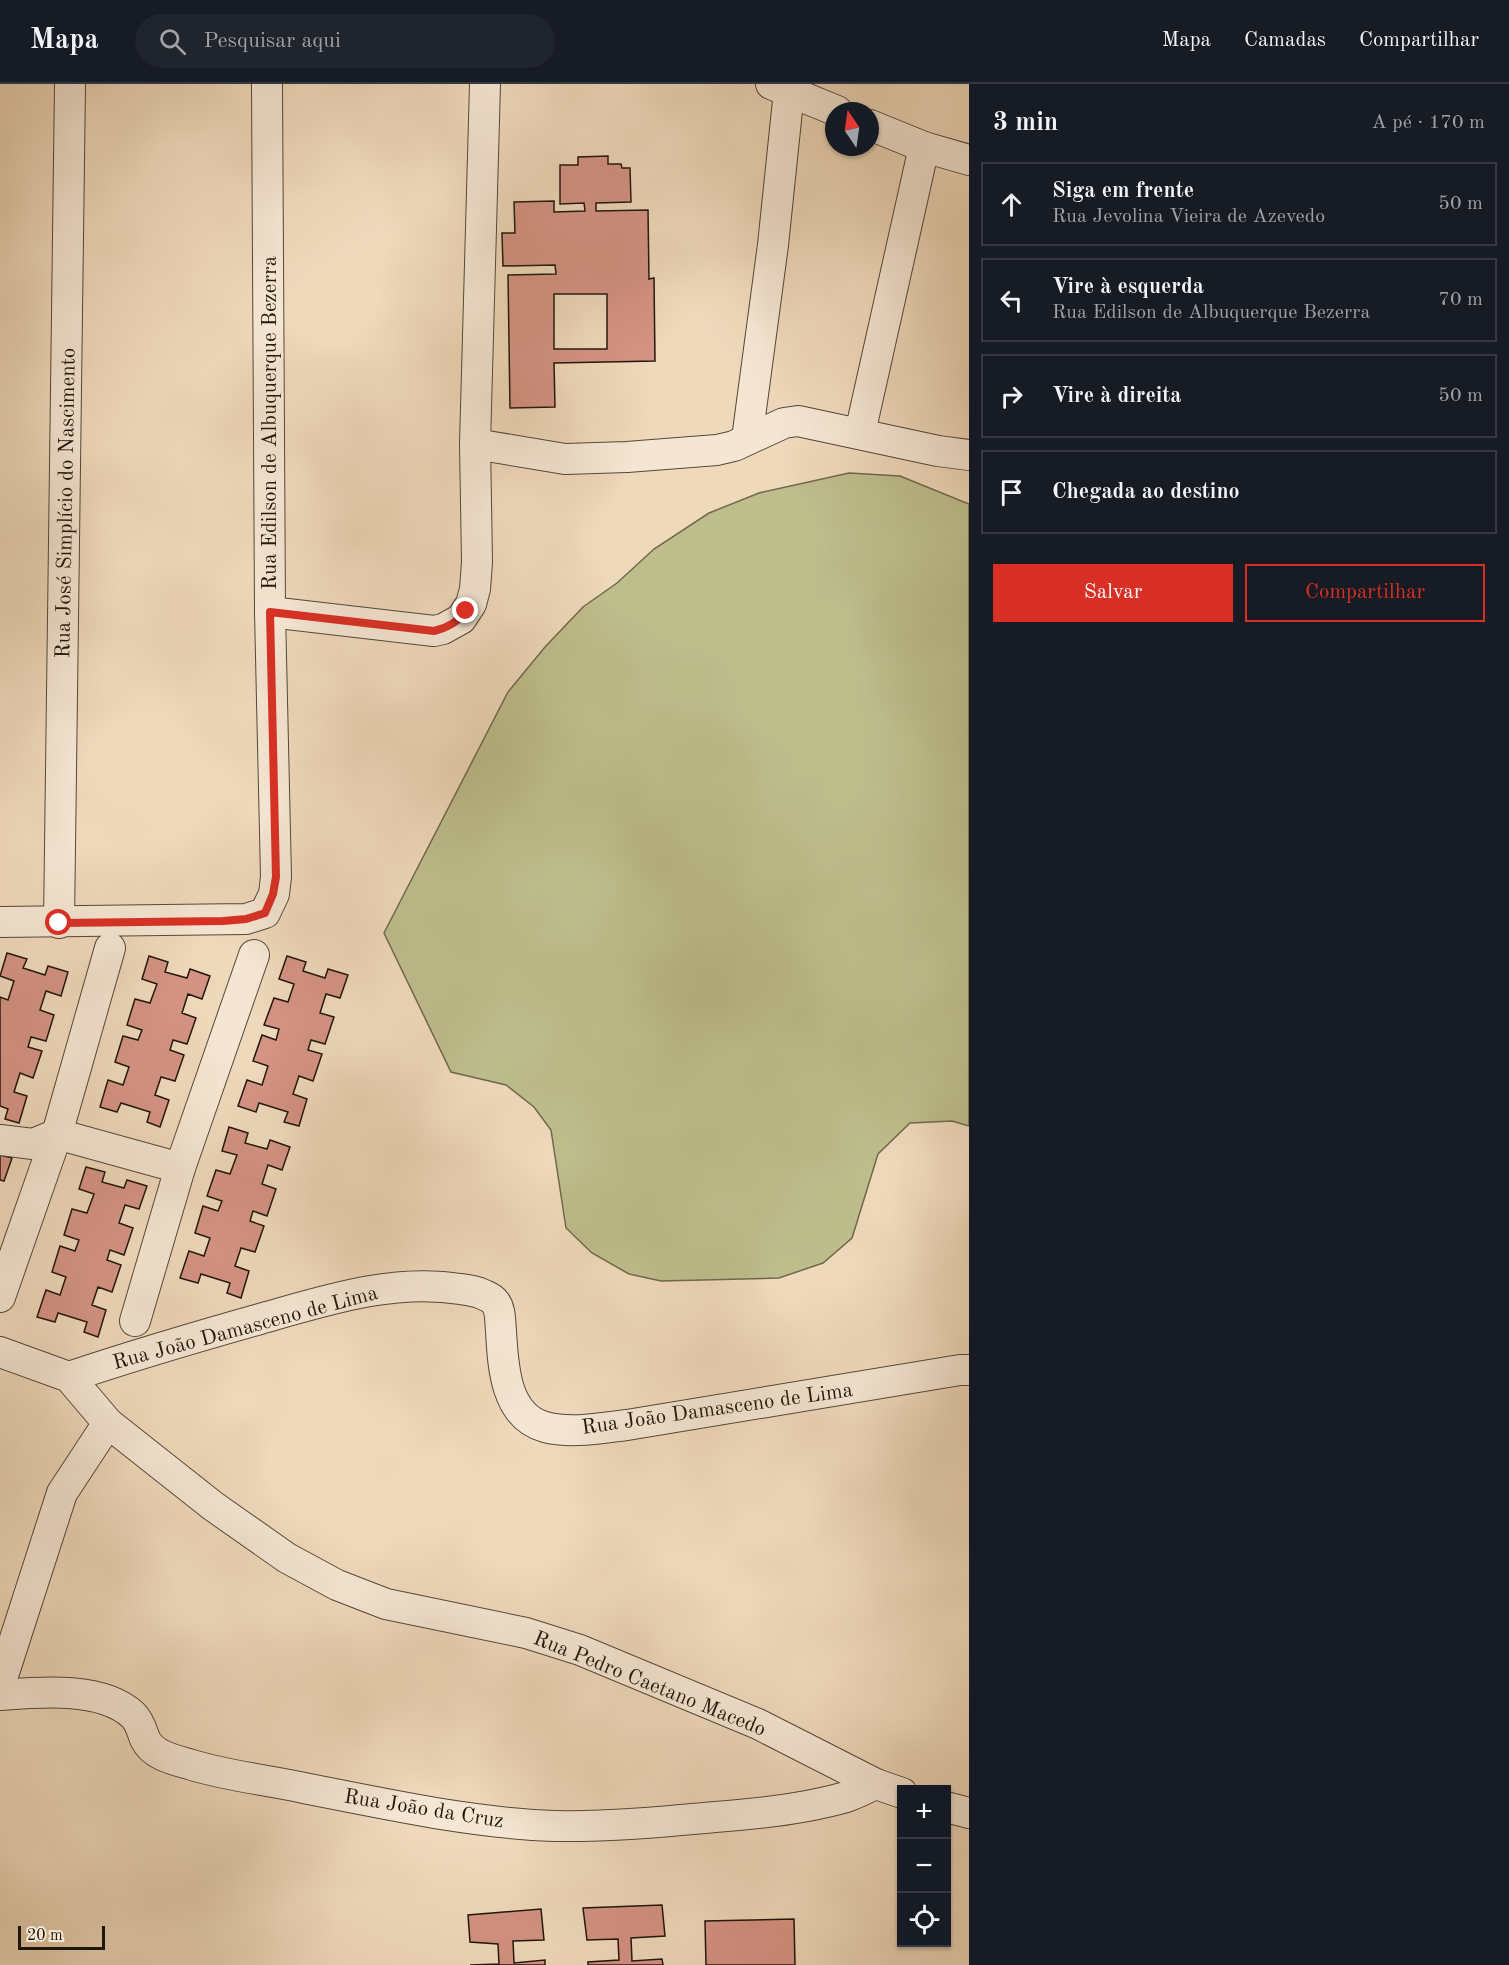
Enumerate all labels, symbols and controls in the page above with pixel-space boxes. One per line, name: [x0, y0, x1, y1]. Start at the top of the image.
search box: [135, 14, 555, 68]
icon: search: [156, 25, 189, 58]
text: Mapa: [30, 27, 99, 55]
text: Pesquisar aqui: [204, 30, 341, 52]
text: Mapa: [1162, 30, 1211, 51]
text: Camadas: [1244, 30, 1326, 51]
text: Compartilhar: [1359, 30, 1479, 51]
north arrow: [825, 102, 879, 156]
text: 3 min: [993, 110, 1058, 136]
text: A pé · 170 m: [1371, 113, 1485, 133]
text: Siga em frente: [1052, 180, 1194, 202]
icon: ahead: [995, 188, 1028, 221]
text: 50 m: [1438, 194, 1483, 214]
text: Rua Jevolina Vieira de Azevedo: [1052, 207, 1325, 227]
street label: Rua Edilson de Albuquerque Bezerra: [260, 256, 281, 590]
text: Vire à esquerda: [1052, 276, 1204, 298]
icon: left: [995, 284, 1028, 317]
text: 70 m: [1438, 290, 1483, 310]
text: Rua Edilson de Albuquerque Bezerra: [1052, 303, 1370, 323]
street label: Rua José Simplício do Nascimento: [53, 347, 80, 659]
icon: right: [995, 380, 1028, 413]
text: Vire à direita: [1052, 385, 1182, 407]
text: 50 m: [1438, 386, 1483, 406]
icon: arrive: [995, 476, 1028, 509]
text: Chegada ao destino: [1052, 481, 1240, 503]
button: Salvar: [993, 564, 1233, 622]
button: Compartilhar: [1245, 564, 1485, 622]
route end: [452, 597, 478, 623]
route start: [45, 909, 71, 935]
street label: Rua João Damasceno de Lima: [111, 1283, 380, 1374]
street label: Rua João Damasceno de Lima: [580, 1380, 854, 1439]
street label: Rua Pedro Caetano Macedo: [530, 1628, 769, 1741]
map controls: [897, 1785, 951, 1947]
button: +: [897, 1785, 951, 1839]
street label: Rua João da Cruz: [342, 1786, 505, 1832]
button: −: [897, 1839, 951, 1893]
button: locate: [897, 1893, 951, 1947]
scale bar: [18, 1923, 105, 1950]
text: 20 m: [27, 1928, 63, 1944]

